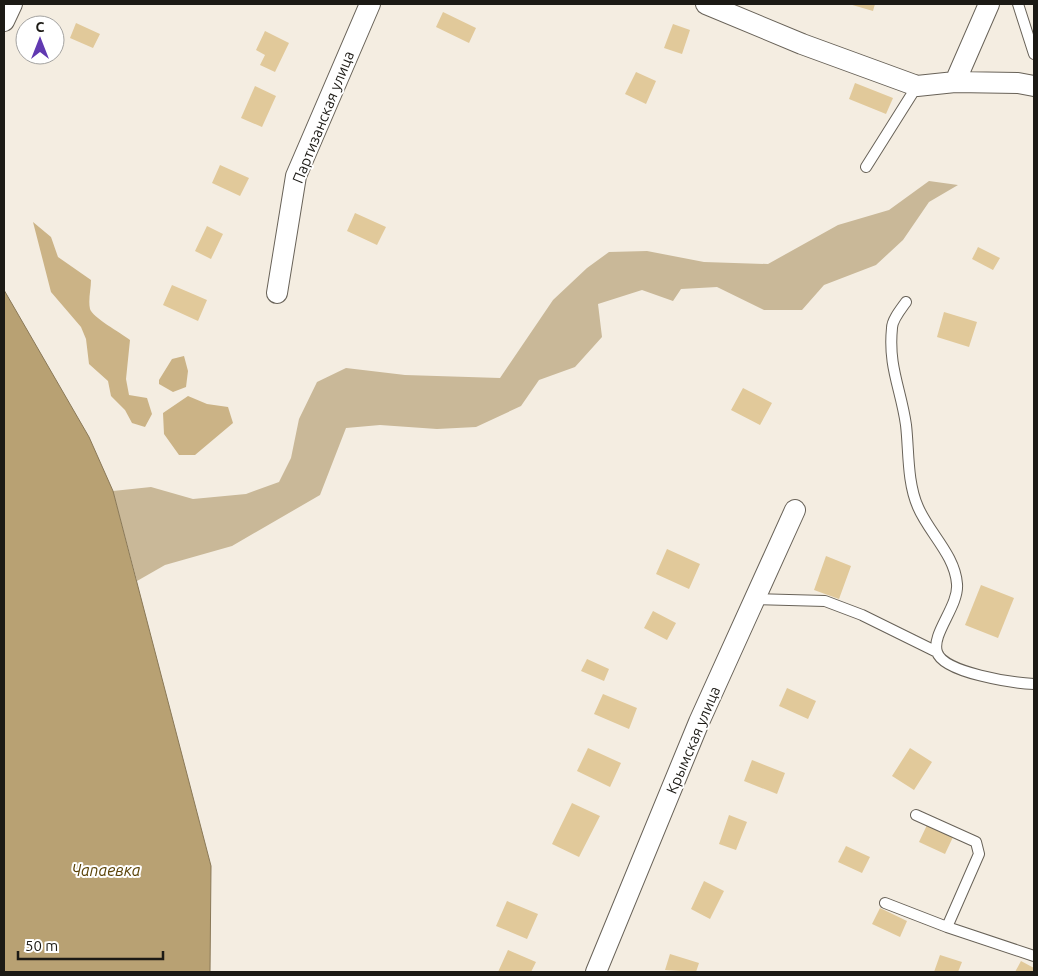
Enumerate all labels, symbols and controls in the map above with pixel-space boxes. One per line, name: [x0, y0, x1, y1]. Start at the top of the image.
north arrow: [15, 15, 65, 65]
text: С: [36, 19, 45, 35]
street label: Партизанская улица: [289, 48, 357, 186]
street label: Крымская улица: [663, 684, 723, 796]
water label: Чапаевка: [72, 861, 141, 879]
scale bar: [18, 928, 162, 960]
text: 50 m: [25, 937, 58, 954]

